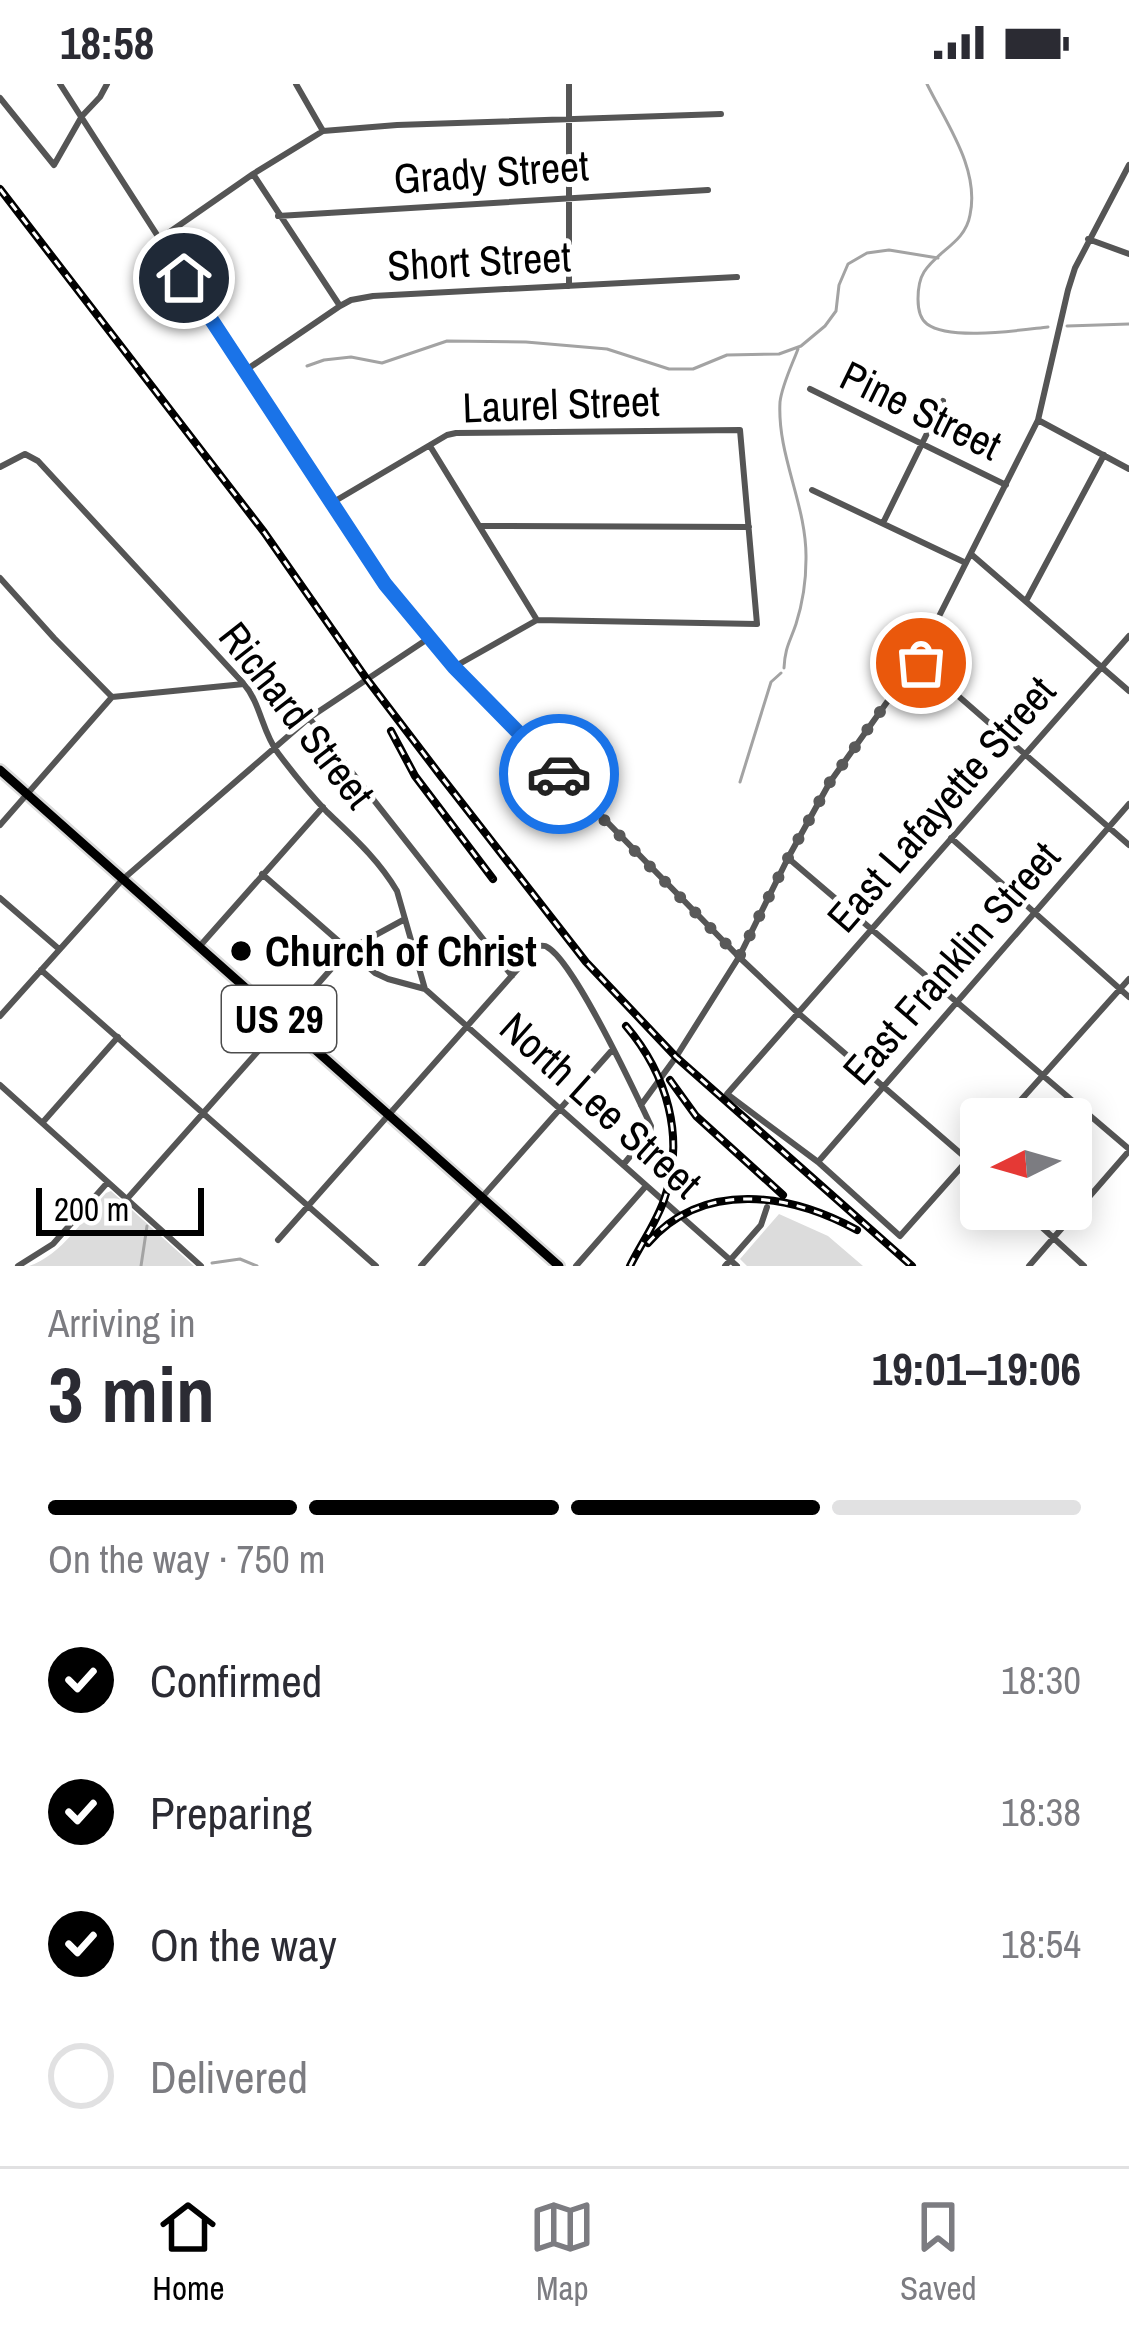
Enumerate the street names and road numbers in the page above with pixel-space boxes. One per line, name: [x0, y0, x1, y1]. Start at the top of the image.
street label: Grady Street: [392, 137, 590, 207]
street label: Short Street: [386, 228, 572, 294]
street label: Pine Street: [831, 347, 1011, 473]
street label: Laurel Street: [461, 373, 661, 435]
street label: Richard Street: [207, 610, 387, 820]
street label: East Lafayette Street: [814, 664, 1068, 944]
street label: East Franklin Street: [830, 830, 1072, 1096]
road number: US 29: [222, 986, 336, 1052]
street label: North Lee Street: [488, 1000, 714, 1210]

